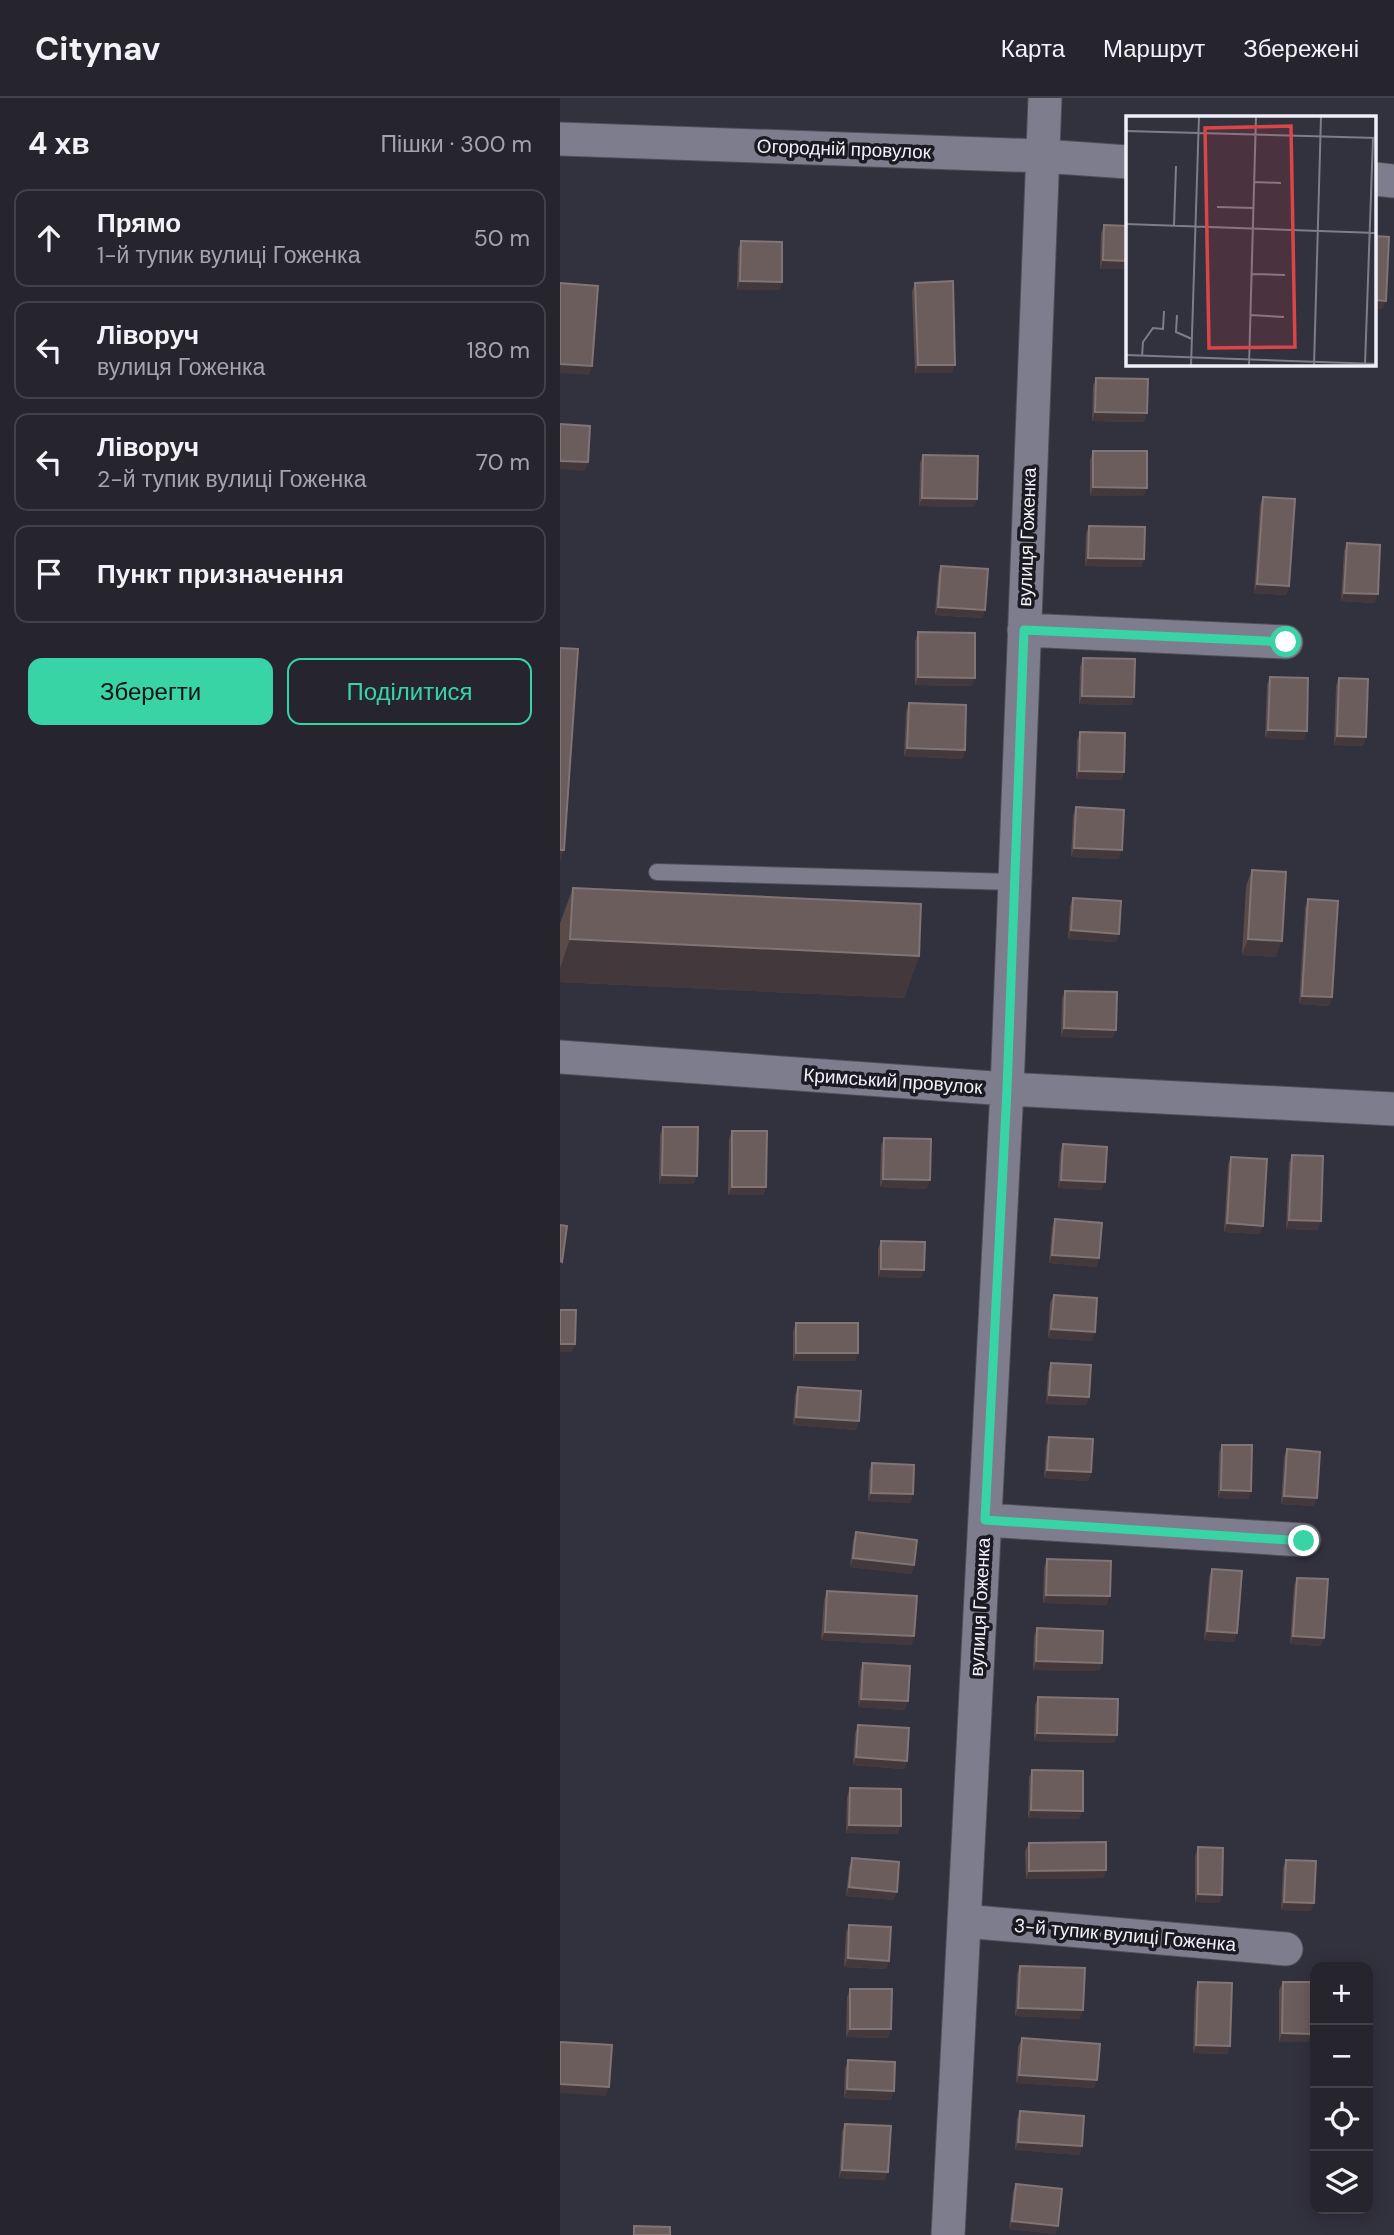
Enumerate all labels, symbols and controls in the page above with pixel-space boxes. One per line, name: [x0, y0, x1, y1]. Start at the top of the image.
text: Citynav: [35, 27, 160, 70]
text: Карта: [1001, 33, 1065, 64]
text: Маршрут: [1103, 33, 1205, 64]
text: Збережені: [1243, 33, 1359, 64]
inset map: [1126, 116, 1376, 366]
text: 4 хв: [28, 124, 90, 163]
text: Пішки · 300 m: [381, 129, 532, 159]
street label: Огородній провулок: [756, 133, 932, 165]
text: Прямо: [97, 206, 181, 240]
icon: ahead: [30, 219, 68, 257]
text: 50 m: [474, 223, 530, 253]
text: 1-й тупик вулиці Гоженка: [97, 240, 360, 270]
text: Ліворуч: [97, 318, 199, 352]
icon: left: [30, 331, 68, 369]
text: 180 m: [466, 335, 530, 365]
text: вулиця Гоженка: [97, 352, 265, 382]
text: Ліворуч: [97, 430, 199, 464]
icon: left: [30, 443, 68, 481]
text: 70 m: [476, 447, 530, 477]
text: 2-й тупик вулиці Гоженка: [97, 464, 367, 494]
street label: вулиця Гоженка: [1012, 467, 1042, 607]
icon: arrive: [30, 555, 68, 593]
text: Пункт призначення: [97, 557, 344, 591]
route start: [1270, 626, 1301, 657]
button: Зберегти: [28, 658, 273, 725]
button: Поділитися: [287, 658, 532, 725]
street label: Кримський провулок: [803, 1062, 984, 1100]
route end: [1288, 1525, 1319, 1556]
street label: вулиця Гоженка: [964, 1536, 996, 1677]
street label: 3-й тупик вулиці Гоженка: [1013, 1913, 1238, 1957]
map controls: [1310, 1962, 1373, 2214]
button: +: [1310, 1962, 1373, 2025]
button: −: [1310, 2025, 1373, 2088]
button: locate: [1310, 2088, 1373, 2151]
button: layers: [1310, 2151, 1373, 2214]

